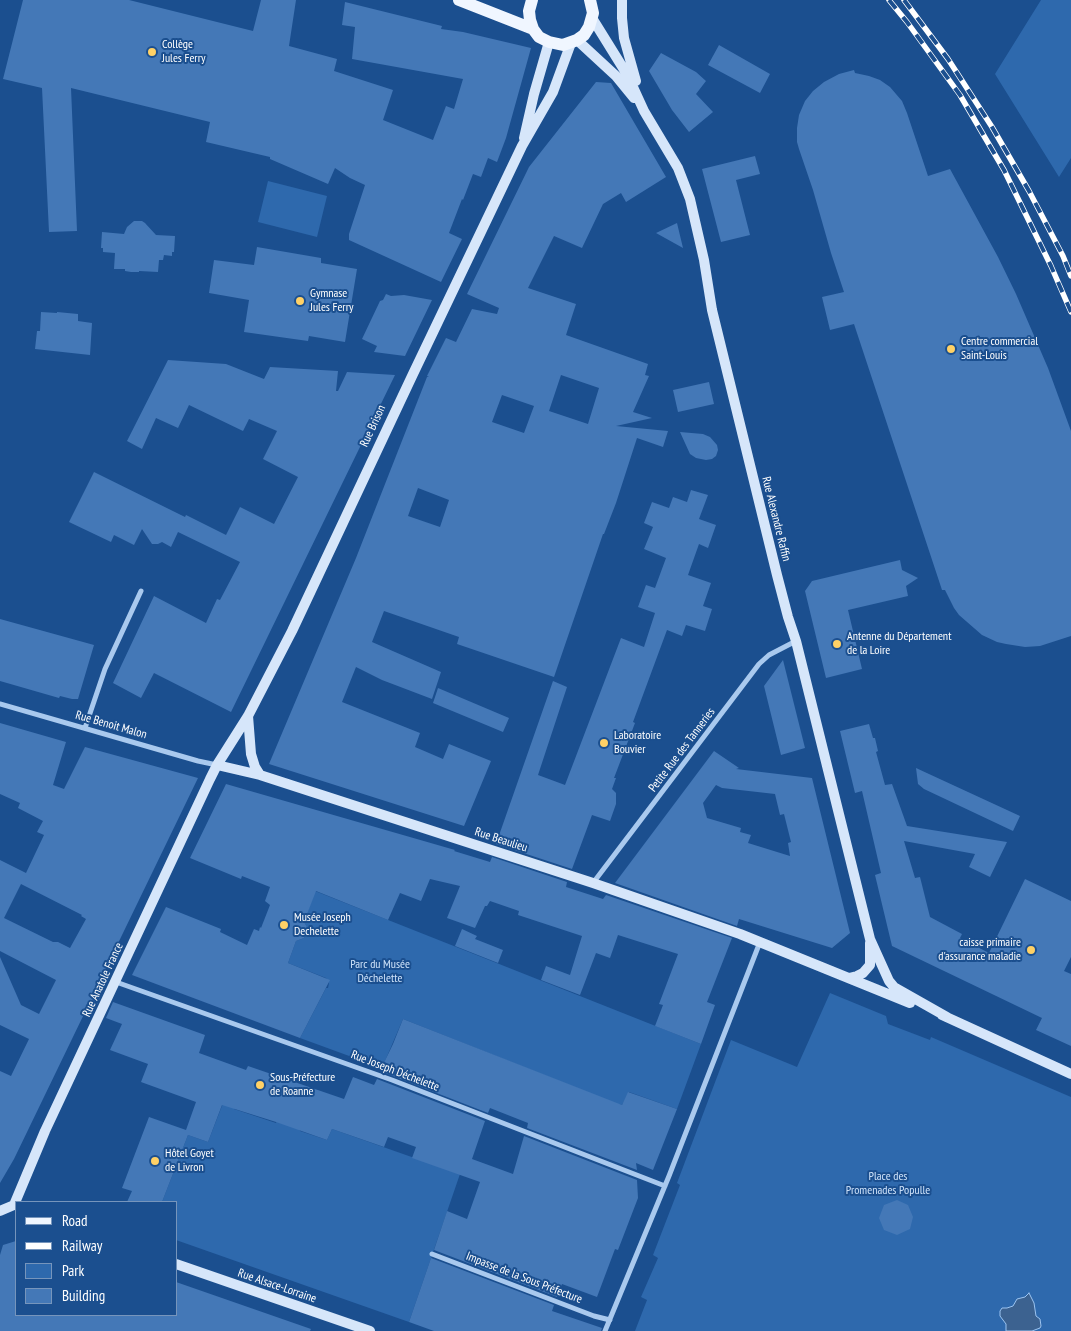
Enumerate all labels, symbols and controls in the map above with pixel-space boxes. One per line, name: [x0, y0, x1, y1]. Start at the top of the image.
place label: Collège Jules Ferry: [162, 38, 205, 66]
marker: Collège Jules Ferry: [146, 46, 158, 58]
place label: Gymnase Jules Ferry: [310, 287, 353, 315]
marker: Gymnase Jules Ferry: [294, 295, 306, 307]
place label: Centre commercial Saint-Louis: [961, 335, 1038, 363]
marker: Centre commercial Saint-Louis: [945, 343, 957, 355]
street label: Rue Brison: [357, 403, 389, 449]
street label: Rue Alexandre Raffin: [759, 475, 793, 563]
place label: Antenne du Département de la Loire: [847, 630, 951, 658]
marker: Antenne du Département de la Loire: [831, 638, 843, 650]
street label: Petite Rue des Tanneries: [646, 705, 718, 795]
street label: Rue Benoit Malon: [74, 708, 148, 742]
place label: Laboratoire Bouvier: [614, 729, 661, 757]
marker: Laboratoire Bouvier: [598, 737, 610, 749]
street label: Rue Beaulieu: [473, 825, 529, 855]
place label: Musée Joseph Dechelette: [294, 911, 351, 939]
marker: Musée Joseph Dechelette: [278, 919, 290, 931]
place label: caisse primaire d'assurance maladie: [938, 936, 1021, 964]
street label: Rue Anatole France: [80, 941, 126, 1019]
marker: caisse primaire d'assurance maladie: [1025, 944, 1037, 956]
park label: Parc du Musée Déchelette: [350, 958, 410, 986]
street label: Rue Joseph Déchelette: [349, 1048, 441, 1094]
place label: Sous-Préfecture de Roanne: [270, 1071, 335, 1099]
marker: Sous-Préfecture de Roanne: [254, 1079, 266, 1091]
place label: Hôtel Goyet de Livron: [165, 1147, 214, 1175]
marker: Hôtel Goyet de Livron: [149, 1155, 161, 1167]
park label: Place des Promenades Populle: [846, 1170, 930, 1198]
legend: [15, 1201, 178, 1316]
text: Road: [62, 1211, 88, 1230]
text: Railway: [62, 1236, 102, 1255]
street label: Impasse de la Sous Préfecture: [464, 1249, 584, 1307]
text: Park: [62, 1261, 84, 1280]
street label: Rue Alsace-Lorraine: [236, 1266, 318, 1306]
text: Building: [62, 1286, 105, 1305]

